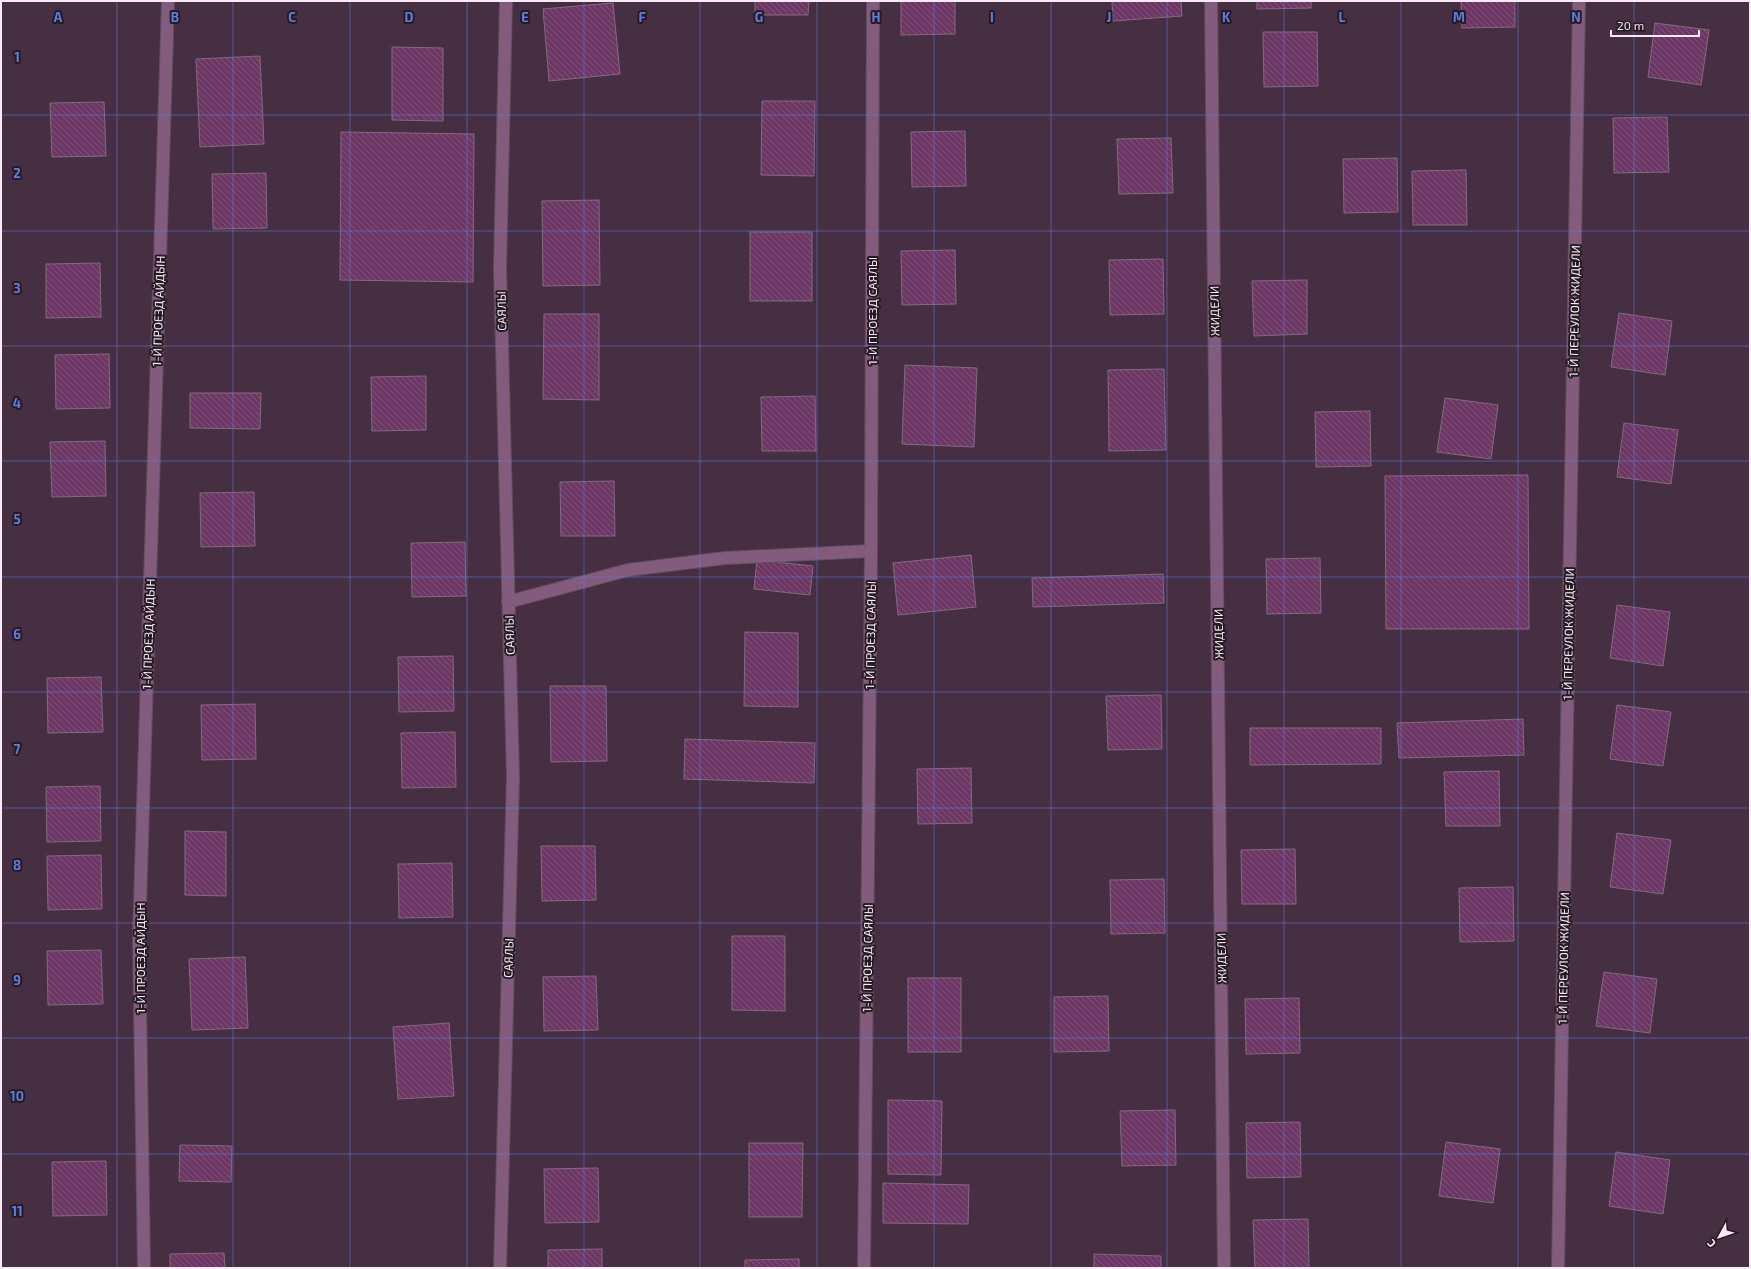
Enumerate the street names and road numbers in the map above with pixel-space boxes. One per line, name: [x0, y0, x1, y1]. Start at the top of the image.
street label: 1-Й ПЕРЕУЛОК ЖИДЕЛИ: [1566, 245, 1582, 377]
street label: 1-Й ПРОЕЗД АЙДЫН: [149, 255, 167, 367]
street label: 1-Й ПРОЕЗД САЯЛЫ: [865, 257, 879, 365]
street label: ЖИДЕЛИ: [1207, 286, 1221, 336]
street label: САЯЛЫ: [494, 291, 508, 331]
street label: 1-Й ПЕРЕУЛОК ЖИДЕЛИ: [1560, 568, 1576, 700]
street label: 1-Й ПРОЕЗД АЙДЫН: [139, 578, 157, 690]
street label: 1-Й ПРОЕЗД САЯЛЫ: [862, 581, 878, 689]
street label: ЖИДЕЛИ: [1211, 609, 1225, 659]
street label: САЯЛЫ: [501, 615, 517, 655]
street label: 1-Й ПЕРЕУЛОК ЖИДЕЛИ: [1555, 892, 1571, 1024]
street label: 1-Й ПРОЕЗД АЙДЫН: [133, 903, 147, 1013]
street label: 1-Й ПРОЕЗД САЯЛЫ: [859, 904, 875, 1012]
street label: ЖИДЕЛИ: [1214, 933, 1228, 983]
street label: САЯЛЫ: [500, 938, 516, 978]

